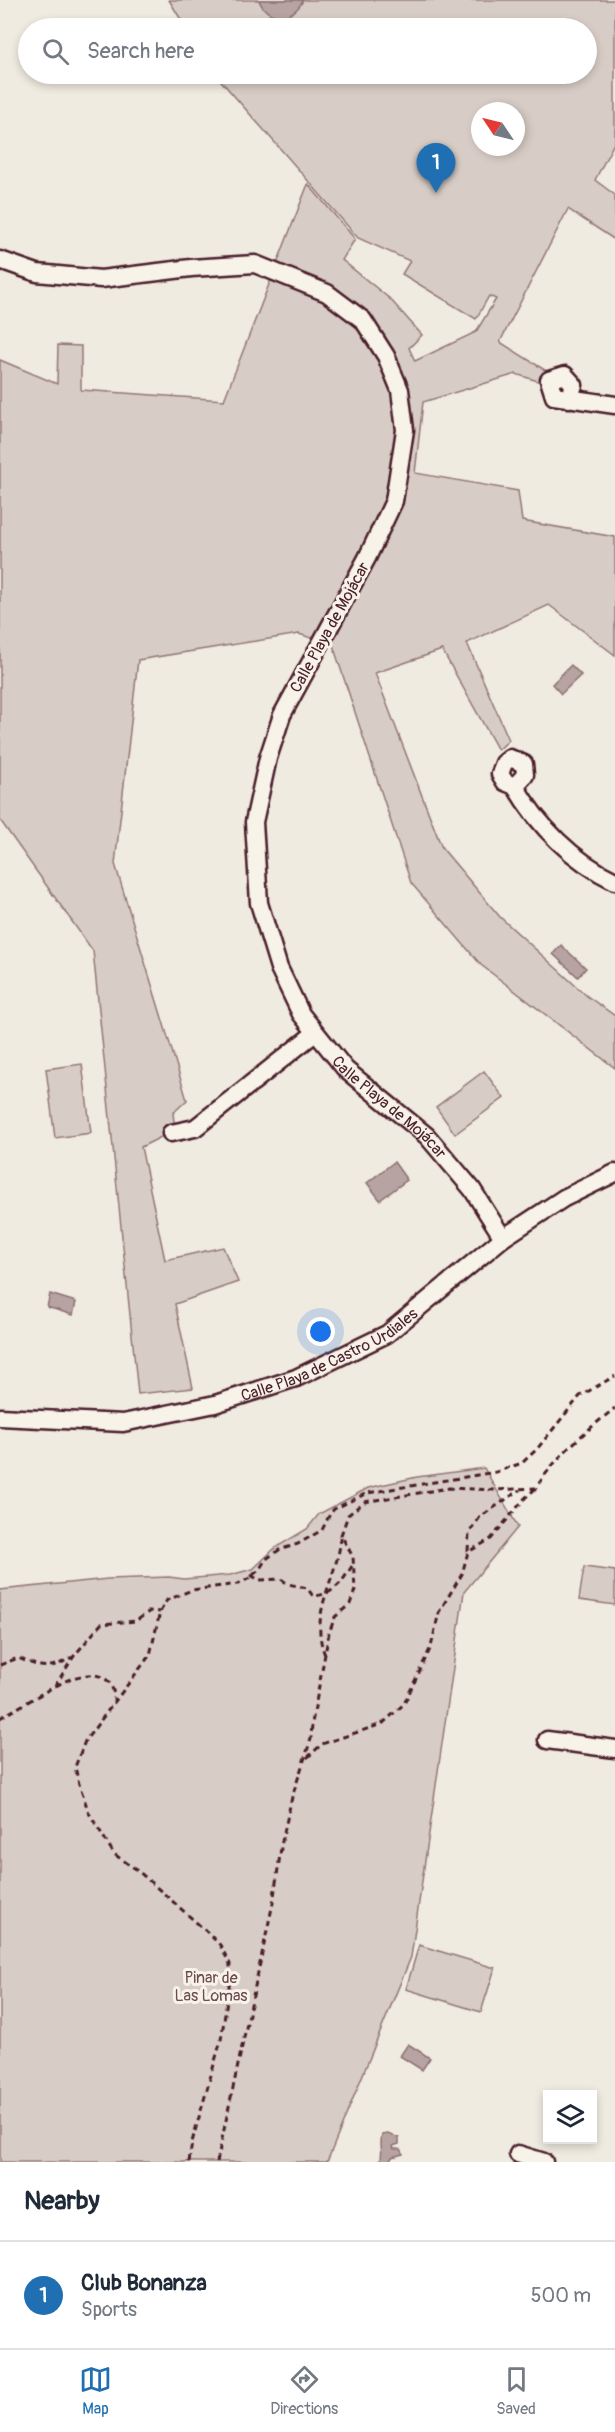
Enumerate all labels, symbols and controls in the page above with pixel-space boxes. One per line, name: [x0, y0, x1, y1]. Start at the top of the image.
search box: [18, 18, 597, 84]
icon: search: [39, 35, 72, 68]
text: Search here: [87, 37, 194, 65]
north arrow: [471, 102, 525, 156]
pin: 1: [416, 144, 456, 193]
street label: Calle Playa de Mojácar: [286, 559, 374, 696]
street label: Calle Playa de Mojácar: [327, 1052, 451, 1163]
street label: Calle Playa de Castro Urdiales: [238, 1304, 422, 1406]
your location: [306, 1317, 335, 1346]
park label: Pinar de Las Lomas: [174, 1968, 248, 2006]
map controls: [543, 2090, 597, 2144]
button: layers: [543, 2090, 597, 2144]
text: Nearby: [24, 2185, 100, 2217]
text: Club Bonanza: [81, 2269, 207, 2297]
text: 1: [40, 2283, 47, 2308]
text: 500 m: [531, 2283, 591, 2308]
text: Sports: [81, 2297, 137, 2322]
tab: Map: [79, 2363, 112, 2419]
tab: Directions: [270, 2363, 338, 2419]
tab: Saved: [496, 2363, 536, 2419]

